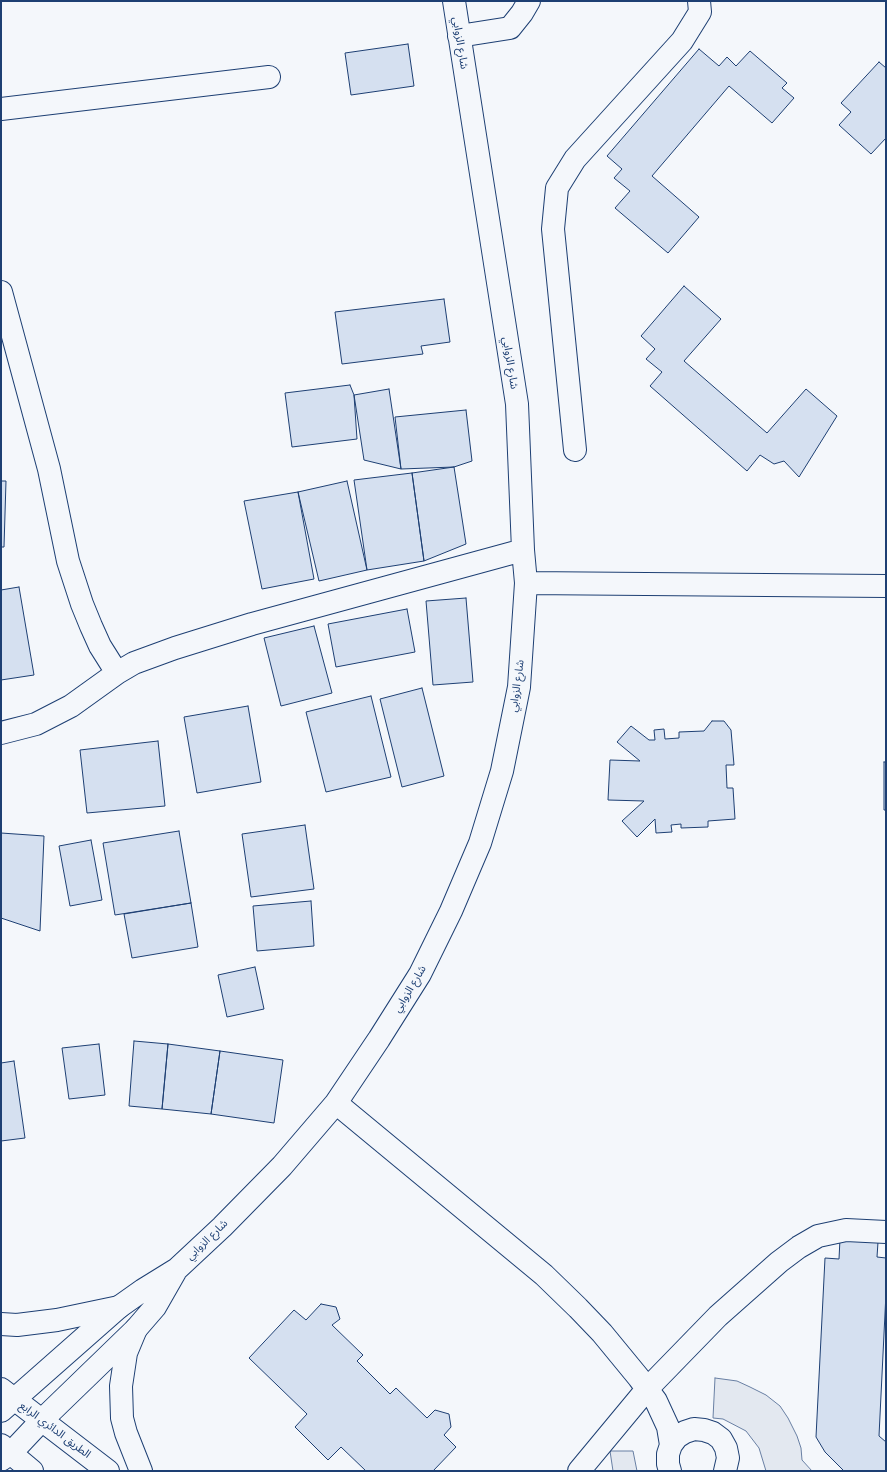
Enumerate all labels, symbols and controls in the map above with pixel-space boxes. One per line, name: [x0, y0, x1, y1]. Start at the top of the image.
street label: شارع الزوابي: [449, 16, 471, 70]
street label: شارع الزوابي: [499, 336, 521, 390]
street label: شارع الزوابي: [507, 659, 527, 713]
street label: شارع الزوابي: [391, 963, 429, 1015]
street label: شارع الزوابي: [183, 1217, 231, 1263]
street label: الطريق الدائري الرابع: [17, 1399, 93, 1461]

